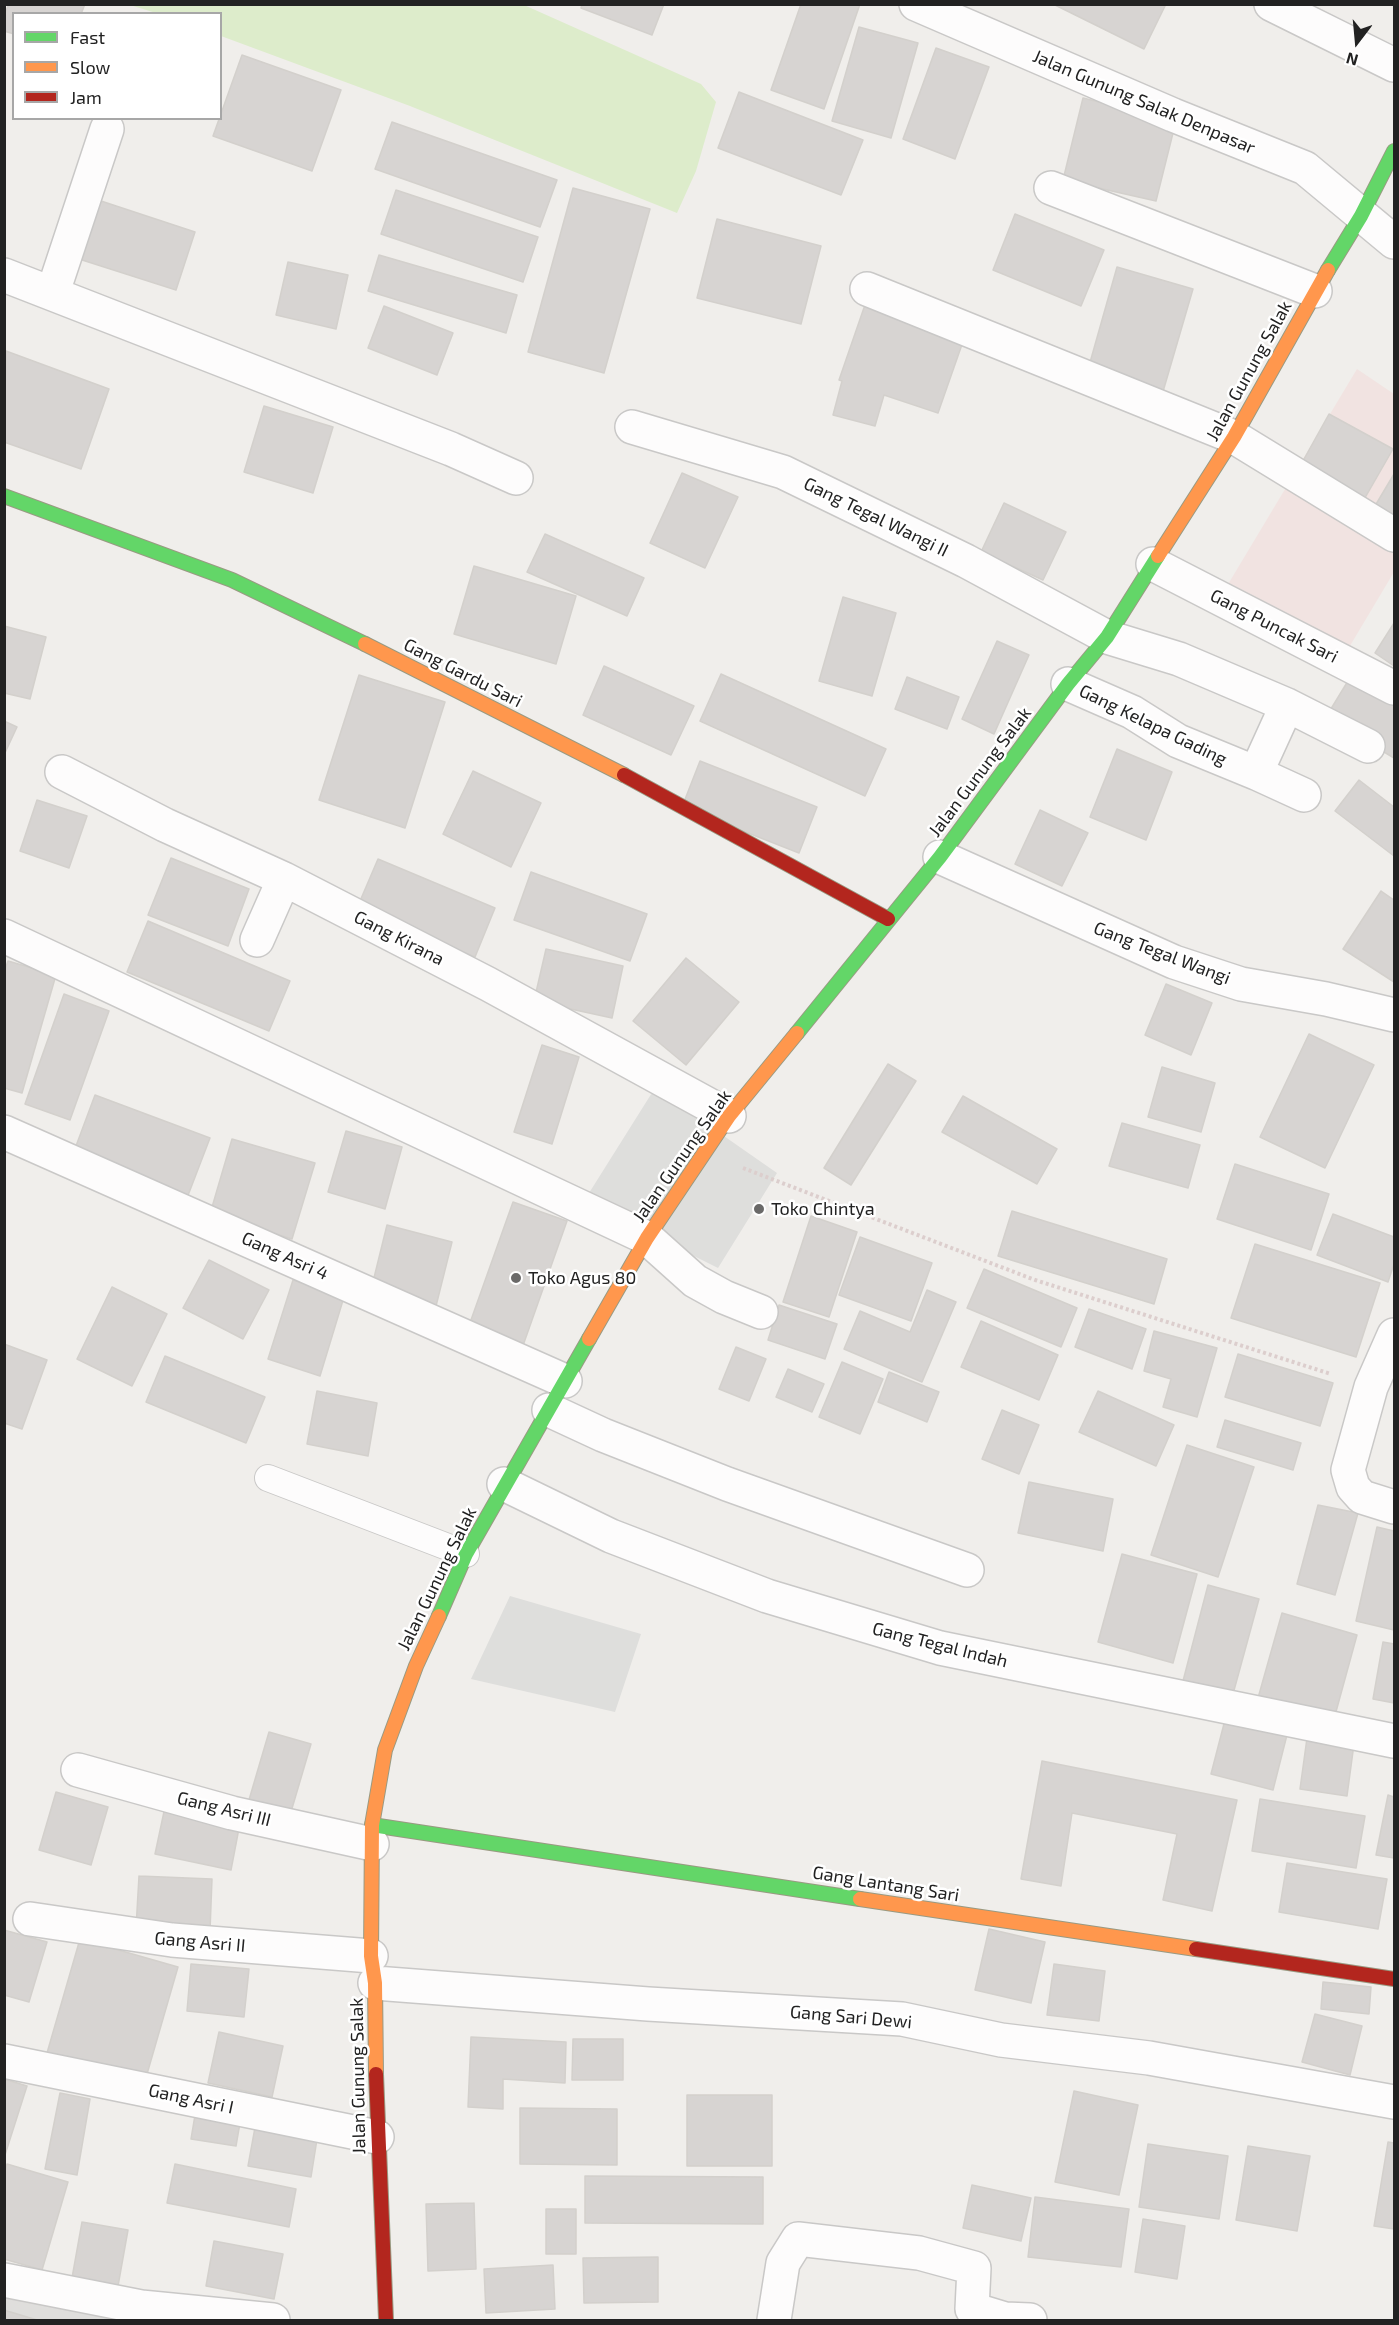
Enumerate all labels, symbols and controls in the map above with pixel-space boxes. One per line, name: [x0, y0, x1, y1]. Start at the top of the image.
legend: [12, 12, 222, 120]
north arrow: [1327, 12, 1387, 72]
text: Fast: [70, 26, 105, 48]
street label: Jalan Gunung Salak Denpasar: [1030, 45, 1258, 159]
text: N: [1344, 49, 1360, 71]
text: Slow: [70, 56, 110, 78]
text: Jam: [70, 86, 102, 108]
street label: Jalan Gunung Salak: [1202, 297, 1296, 445]
street label: Gang Tegal Wangi II: [800, 473, 952, 561]
street label: Gang Puncak Sari: [1206, 584, 1342, 668]
street label: Gang Gardu Sari: [400, 634, 526, 712]
street label: Gang Kelapa Gading: [1076, 680, 1230, 770]
street label: Jalan Gunung Salak: [924, 703, 1036, 841]
street label: Gang Kirana: [350, 906, 448, 970]
street label: Gang Tegal Wangi: [1091, 917, 1233, 989]
street label: Jalan Gunung Salak: [628, 1086, 736, 1226]
place label: Toko Chintya: [771, 1198, 875, 1220]
marker: Toko Chintya: [752, 1202, 766, 1216]
street label: Gang Asri 4: [238, 1227, 332, 1285]
place label: Toko Agus 80: [528, 1267, 636, 1289]
marker: Toko Agus 80: [509, 1271, 523, 1285]
street label: Jalan Gunung Salak: [393, 1504, 481, 1654]
street label: Gang Tegal Indah: [870, 1618, 1010, 1672]
street label: Gang Asri III: [175, 1787, 273, 1831]
street label: Gang Lantang Sari: [811, 1862, 961, 1906]
street label: Gang Asri II: [154, 1927, 246, 1957]
street label: Jalan Gunung Salak: [346, 1997, 370, 2155]
street label: Gang Sari Dewi: [789, 2001, 913, 2033]
street label: Gang Asri I: [146, 2079, 236, 2119]

